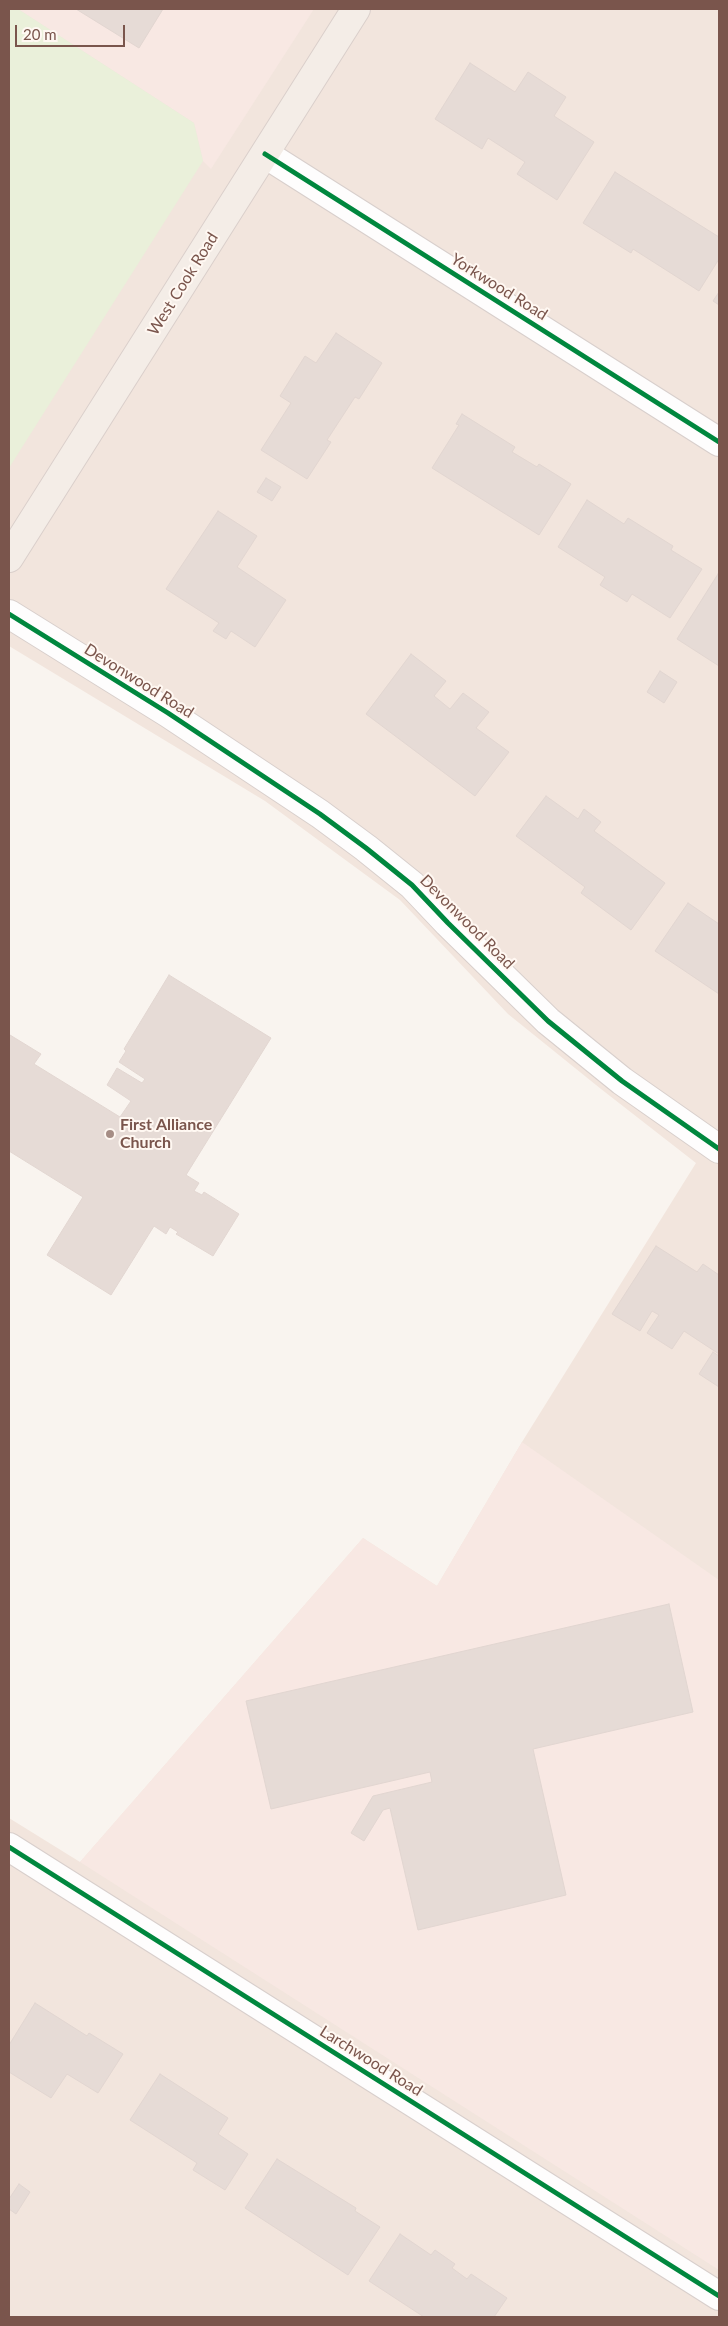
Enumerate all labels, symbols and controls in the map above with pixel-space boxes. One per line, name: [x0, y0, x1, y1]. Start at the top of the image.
scale bar: [18, 15, 128, 47]
text: 20 m: [23, 25, 57, 43]
street label: West Cook Road: [144, 229, 222, 339]
street label: Yorkwood Road: [447, 250, 551, 324]
street label: Devonwood Road: [81, 640, 197, 722]
street label: Devonwood Road: [416, 871, 518, 973]
place label: First Alliance Church: [120, 1115, 212, 1153]
marker: First Alliance Church: [104, 1128, 116, 1140]
street label: Larchwood Road: [316, 2022, 426, 2100]

